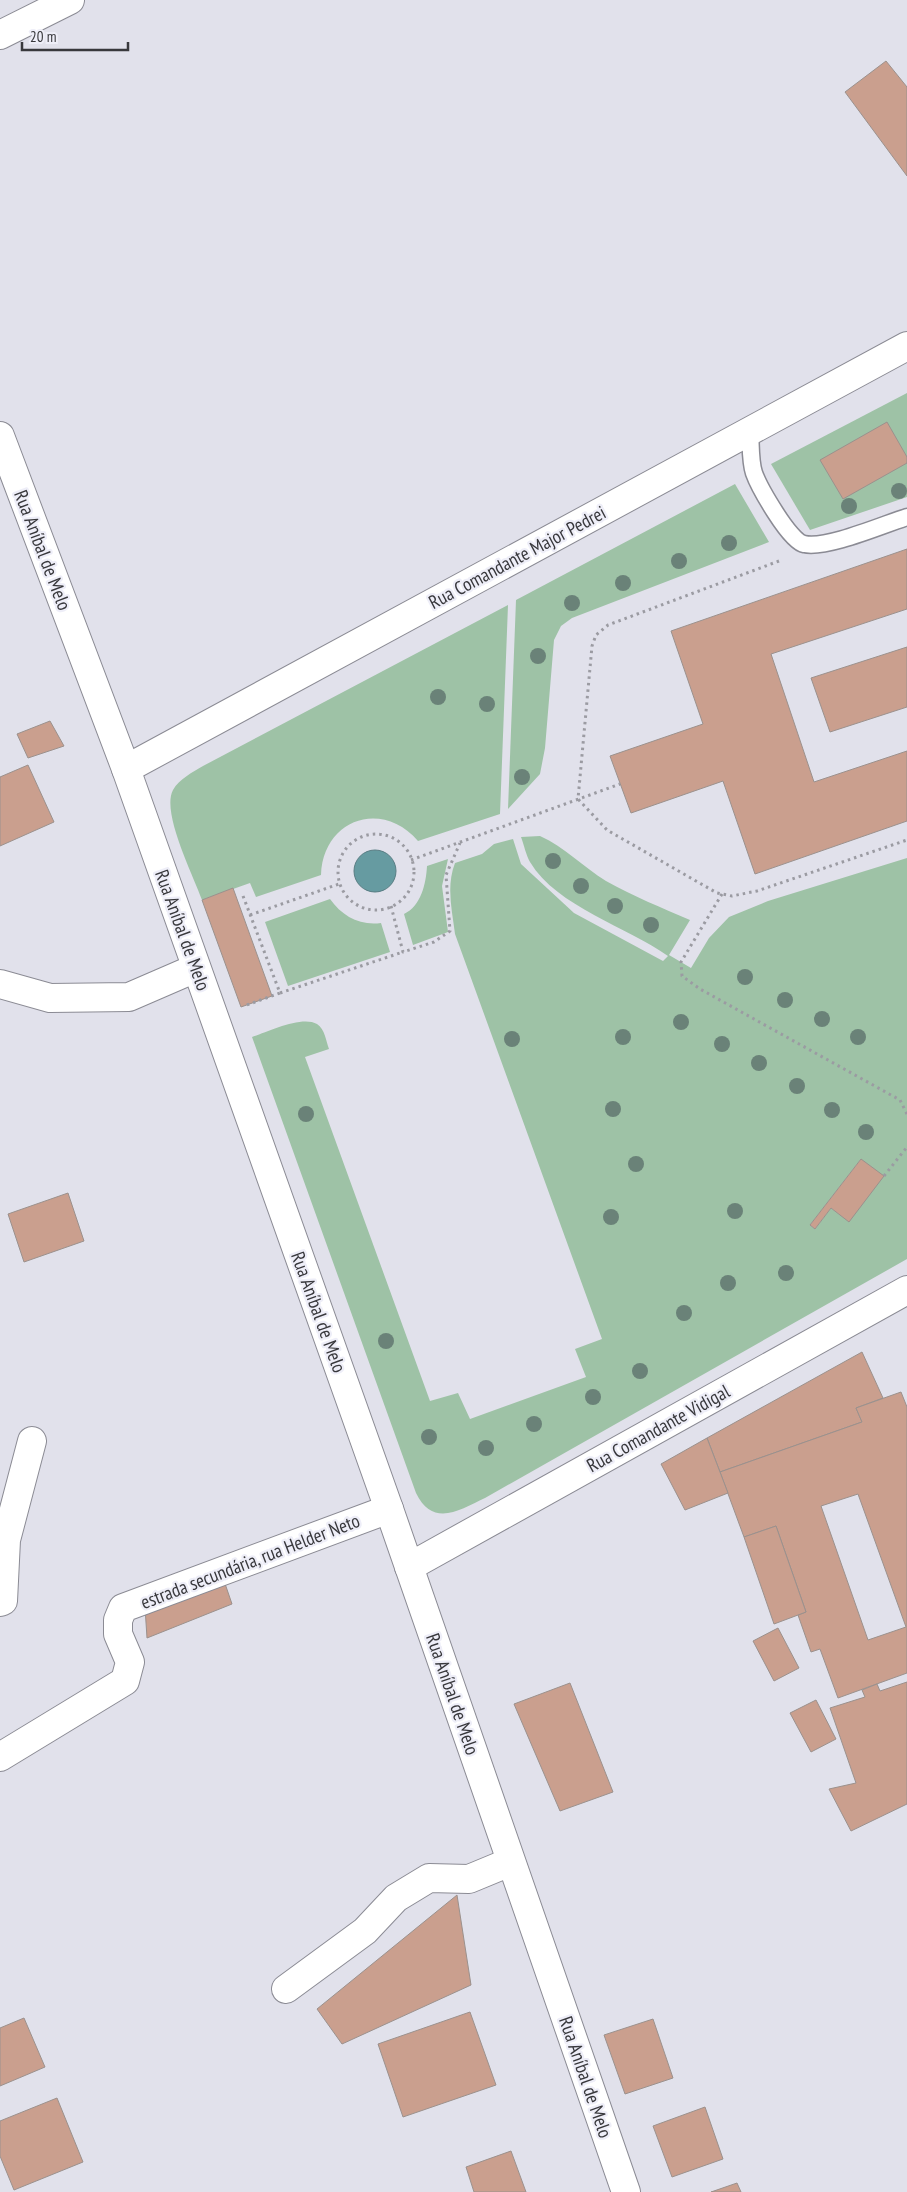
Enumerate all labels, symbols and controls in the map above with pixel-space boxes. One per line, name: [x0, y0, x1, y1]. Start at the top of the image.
scale bar: [22, 20, 129, 52]
text: 20 m: [30, 27, 56, 46]
street label: Rua Aníbal de Melo: [9, 486, 77, 614]
street label: Rua Comandante Major Pedrei: [424, 500, 610, 614]
street label: Rua Aníbal de Melo: [150, 866, 216, 994]
street label: Rua Aníbal de Melo: [286, 1248, 352, 1376]
street label: Rua Comandante Vidigal: [582, 1378, 734, 1477]
street label: estrada secundária, rua Helder Neto: [137, 1508, 363, 1614]
street label: Rua Aníbal de Melo: [421, 1630, 485, 1758]
street label: Rua Aníbal de Melo: [554, 2013, 618, 2141]

